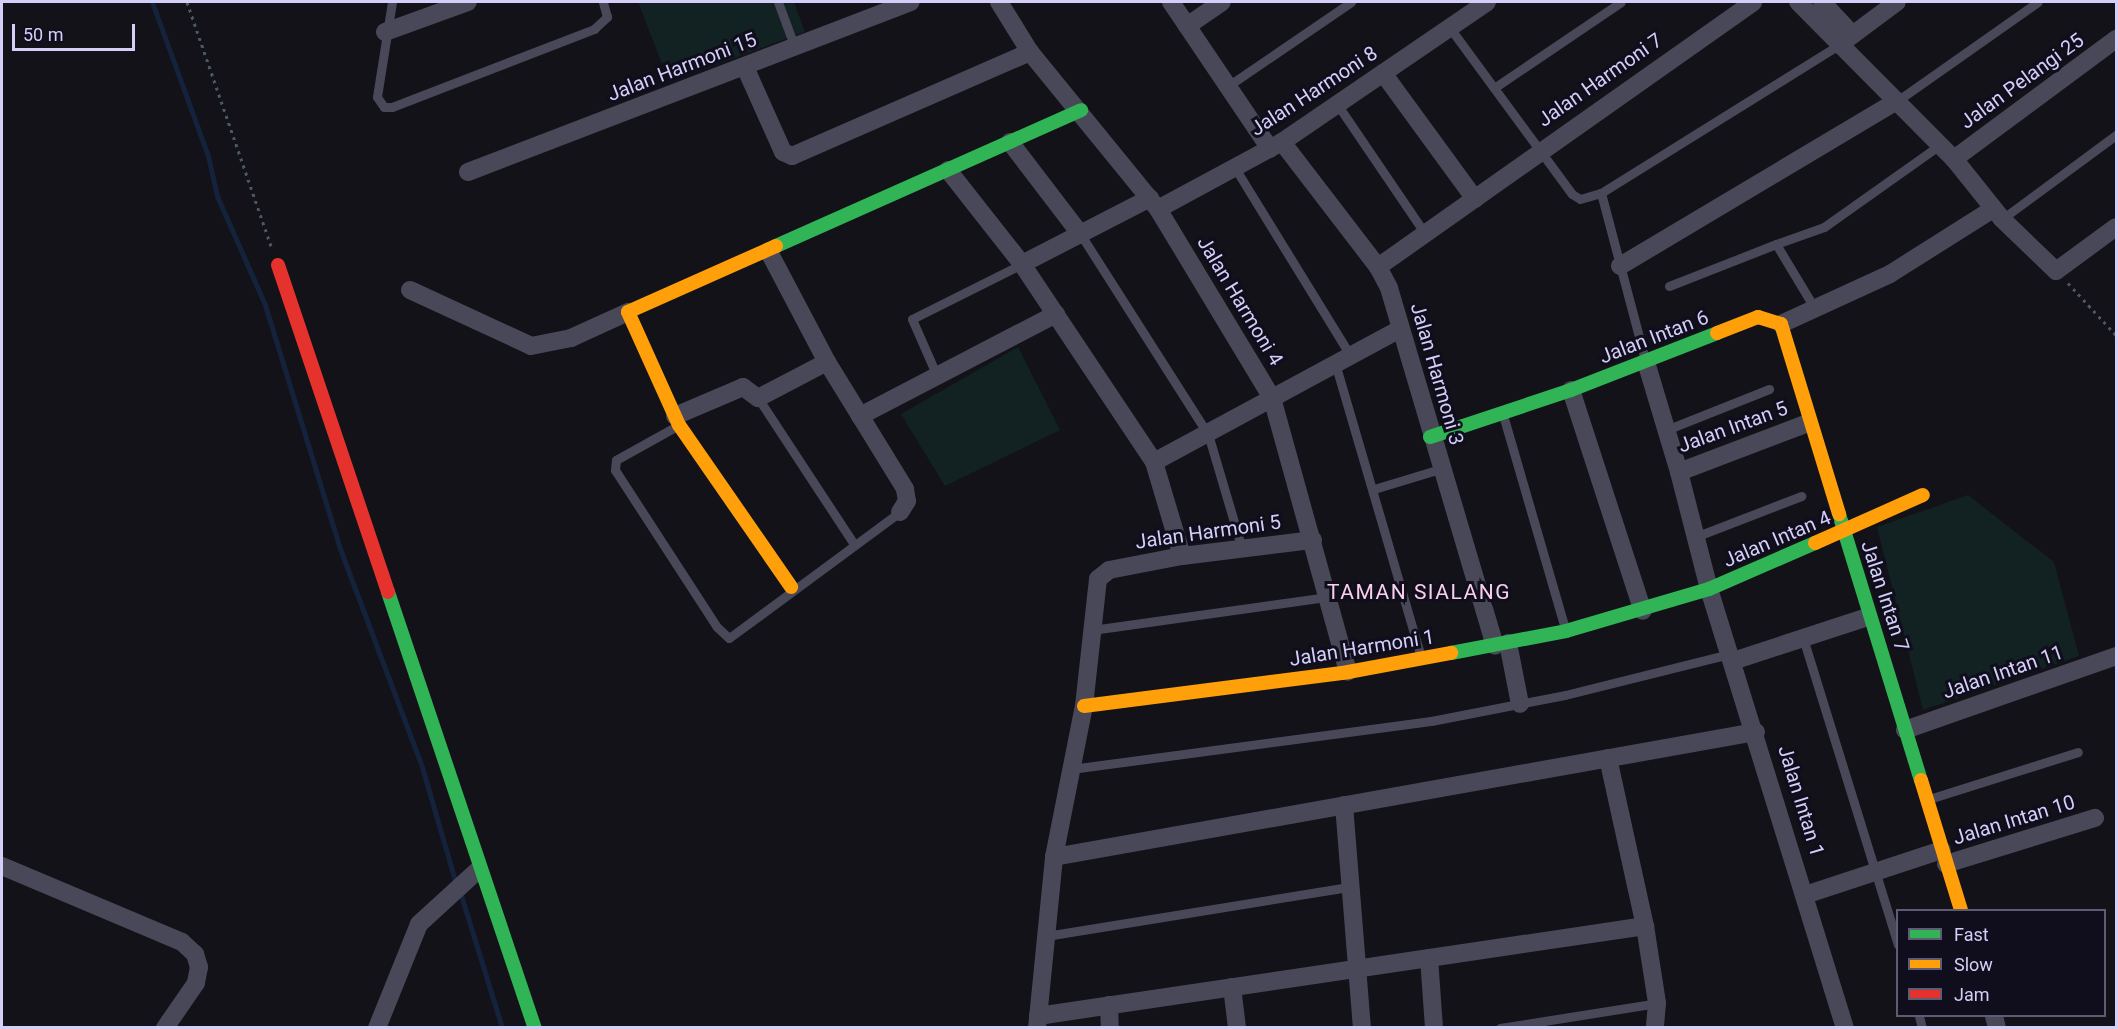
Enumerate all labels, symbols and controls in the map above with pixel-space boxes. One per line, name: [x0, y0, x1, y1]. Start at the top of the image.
scale bar: [15, 12, 138, 50]
text: 50 m: [23, 24, 63, 45]
street label: Jalan Harmoni 15: [604, 28, 760, 106]
street label: Jalan Harmoni 7: [1533, 28, 1667, 132]
street label: Jalan Pelangi 25: [1955, 28, 2089, 134]
street label: Jalan Harmoni 8: [1246, 41, 1382, 141]
street label: Jalan Harmoni 4: [1192, 232, 1288, 370]
street label: Jalan Harmoni 3: [1405, 300, 1469, 448]
street label: Jalan Intan 6: [1596, 305, 1712, 369]
street label: Jalan Intan 5: [1675, 396, 1791, 458]
street label: Jalan Intan 4: [1719, 506, 1835, 572]
street label: Jalan Harmoni 5: [1134, 510, 1282, 554]
street label: Jalan Intan 7: [1856, 538, 1914, 654]
district label: TAMAN SIALANG: [1327, 579, 1511, 605]
street label: Jalan Harmoni 1: [1288, 625, 1436, 671]
street label: Jalan Intan 11: [1939, 640, 2067, 704]
street label: Jalan Intan 1: [1773, 743, 1829, 859]
street label: Jalan Intan 10: [1950, 790, 2078, 850]
legend: [1896, 909, 2106, 1017]
text: Fast: [1954, 924, 1989, 945]
text: Slow: [1954, 954, 1993, 975]
text: Jam: [1954, 984, 1990, 1005]

